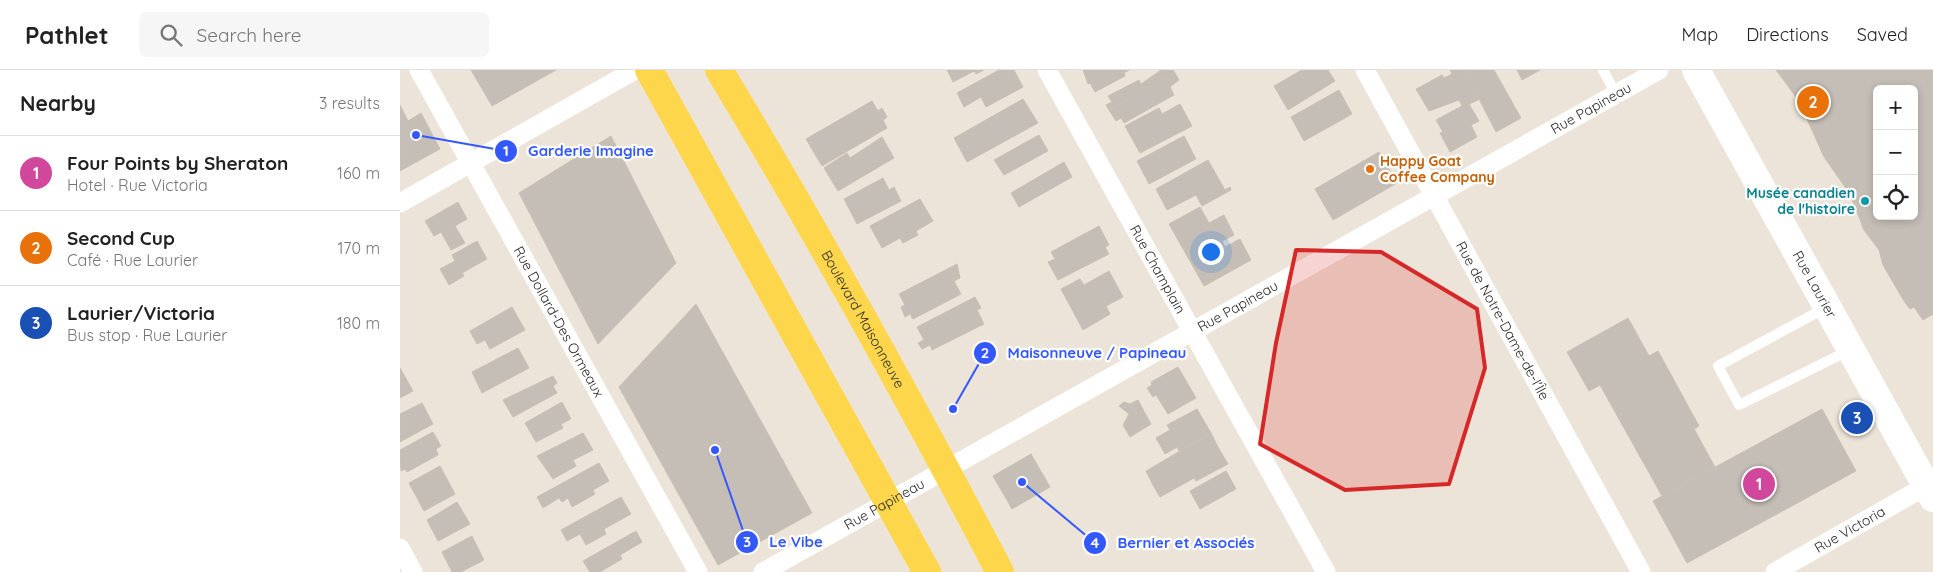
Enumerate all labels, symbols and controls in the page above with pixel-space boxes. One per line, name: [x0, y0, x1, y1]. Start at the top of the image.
search box: [139, 12, 489, 57]
text: Pathlet: [25, 20, 109, 50]
icon: search: [157, 21, 185, 49]
text: Search here: [197, 23, 301, 47]
text: Map: [1681, 23, 1718, 46]
text: Directions: [1746, 23, 1829, 46]
text: Saved: [1857, 23, 1908, 46]
street label: Rue Papineau: [1547, 78, 1634, 138]
pin: 2: [1797, 83, 1829, 121]
map controls: [1873, 85, 1918, 220]
button: +: [1873, 85, 1918, 130]
text: Nearby: [20, 90, 96, 116]
text: 3 results: [319, 93, 380, 113]
button: −: [1873, 130, 1918, 175]
callout: Garderie Imagine: [493, 136, 664, 166]
text: 1: [503, 141, 509, 160]
text: Garderie Imagine: [528, 141, 654, 160]
text: Four Points by Sheraton: [67, 151, 288, 175]
place label: Happy Goat Coffee Company: [1380, 152, 1495, 186]
text: 1: [33, 163, 39, 183]
text: 160 m: [337, 163, 380, 183]
marker: Happy Goat Coffee Company: [1364, 163, 1376, 175]
text: Hotel · Rue Victoria: [67, 175, 208, 195]
button: locate: [1873, 175, 1918, 220]
place label: Musée canadien de l'histoire: [1746, 184, 1855, 218]
marker: Musée canadien de l'histoire: [1859, 195, 1871, 207]
street label: Rue Champlain: [1126, 222, 1190, 317]
text: Second Cup: [67, 226, 175, 250]
text: 2: [31, 238, 41, 258]
text: 170 m: [337, 238, 380, 258]
street label: Rue de Notre-Dame-de-I'Île: [1452, 238, 1554, 403]
your location: [1198, 239, 1224, 265]
street label: Rue Dollard-Des Ormeaux: [510, 243, 608, 401]
street label: Boulevard Maisonneuve: [818, 247, 909, 391]
street label: Rue Laurier: [1789, 247, 1841, 322]
text: Café · Rue Laurier: [67, 250, 198, 270]
street label: Rue Papineau: [1194, 276, 1281, 336]
text: Laurier/Victoria: [67, 301, 215, 325]
text: 3: [32, 313, 40, 333]
text: 180 m: [337, 313, 380, 333]
text: Bus stop · Rue Laurier: [67, 325, 227, 345]
callout: Maisonneuve / Papineau: [972, 338, 1196, 368]
text: 2: [981, 343, 989, 362]
text: Maisonneuve / Papineau: [1008, 343, 1186, 362]
pin: 3: [1841, 399, 1873, 437]
pin: 1: [1743, 465, 1775, 503]
street label: Rue Papineau: [841, 474, 928, 534]
street label: Rue Victoria: [1811, 502, 1888, 557]
callout: Le Vibe: [734, 527, 833, 557]
callout: Bernier et Associés: [1083, 528, 1265, 558]
text: 3: [743, 532, 751, 551]
text: Le Vibe: [769, 532, 823, 551]
text: 4: [1091, 533, 1100, 552]
text: Bernier et Associés: [1117, 533, 1255, 552]

